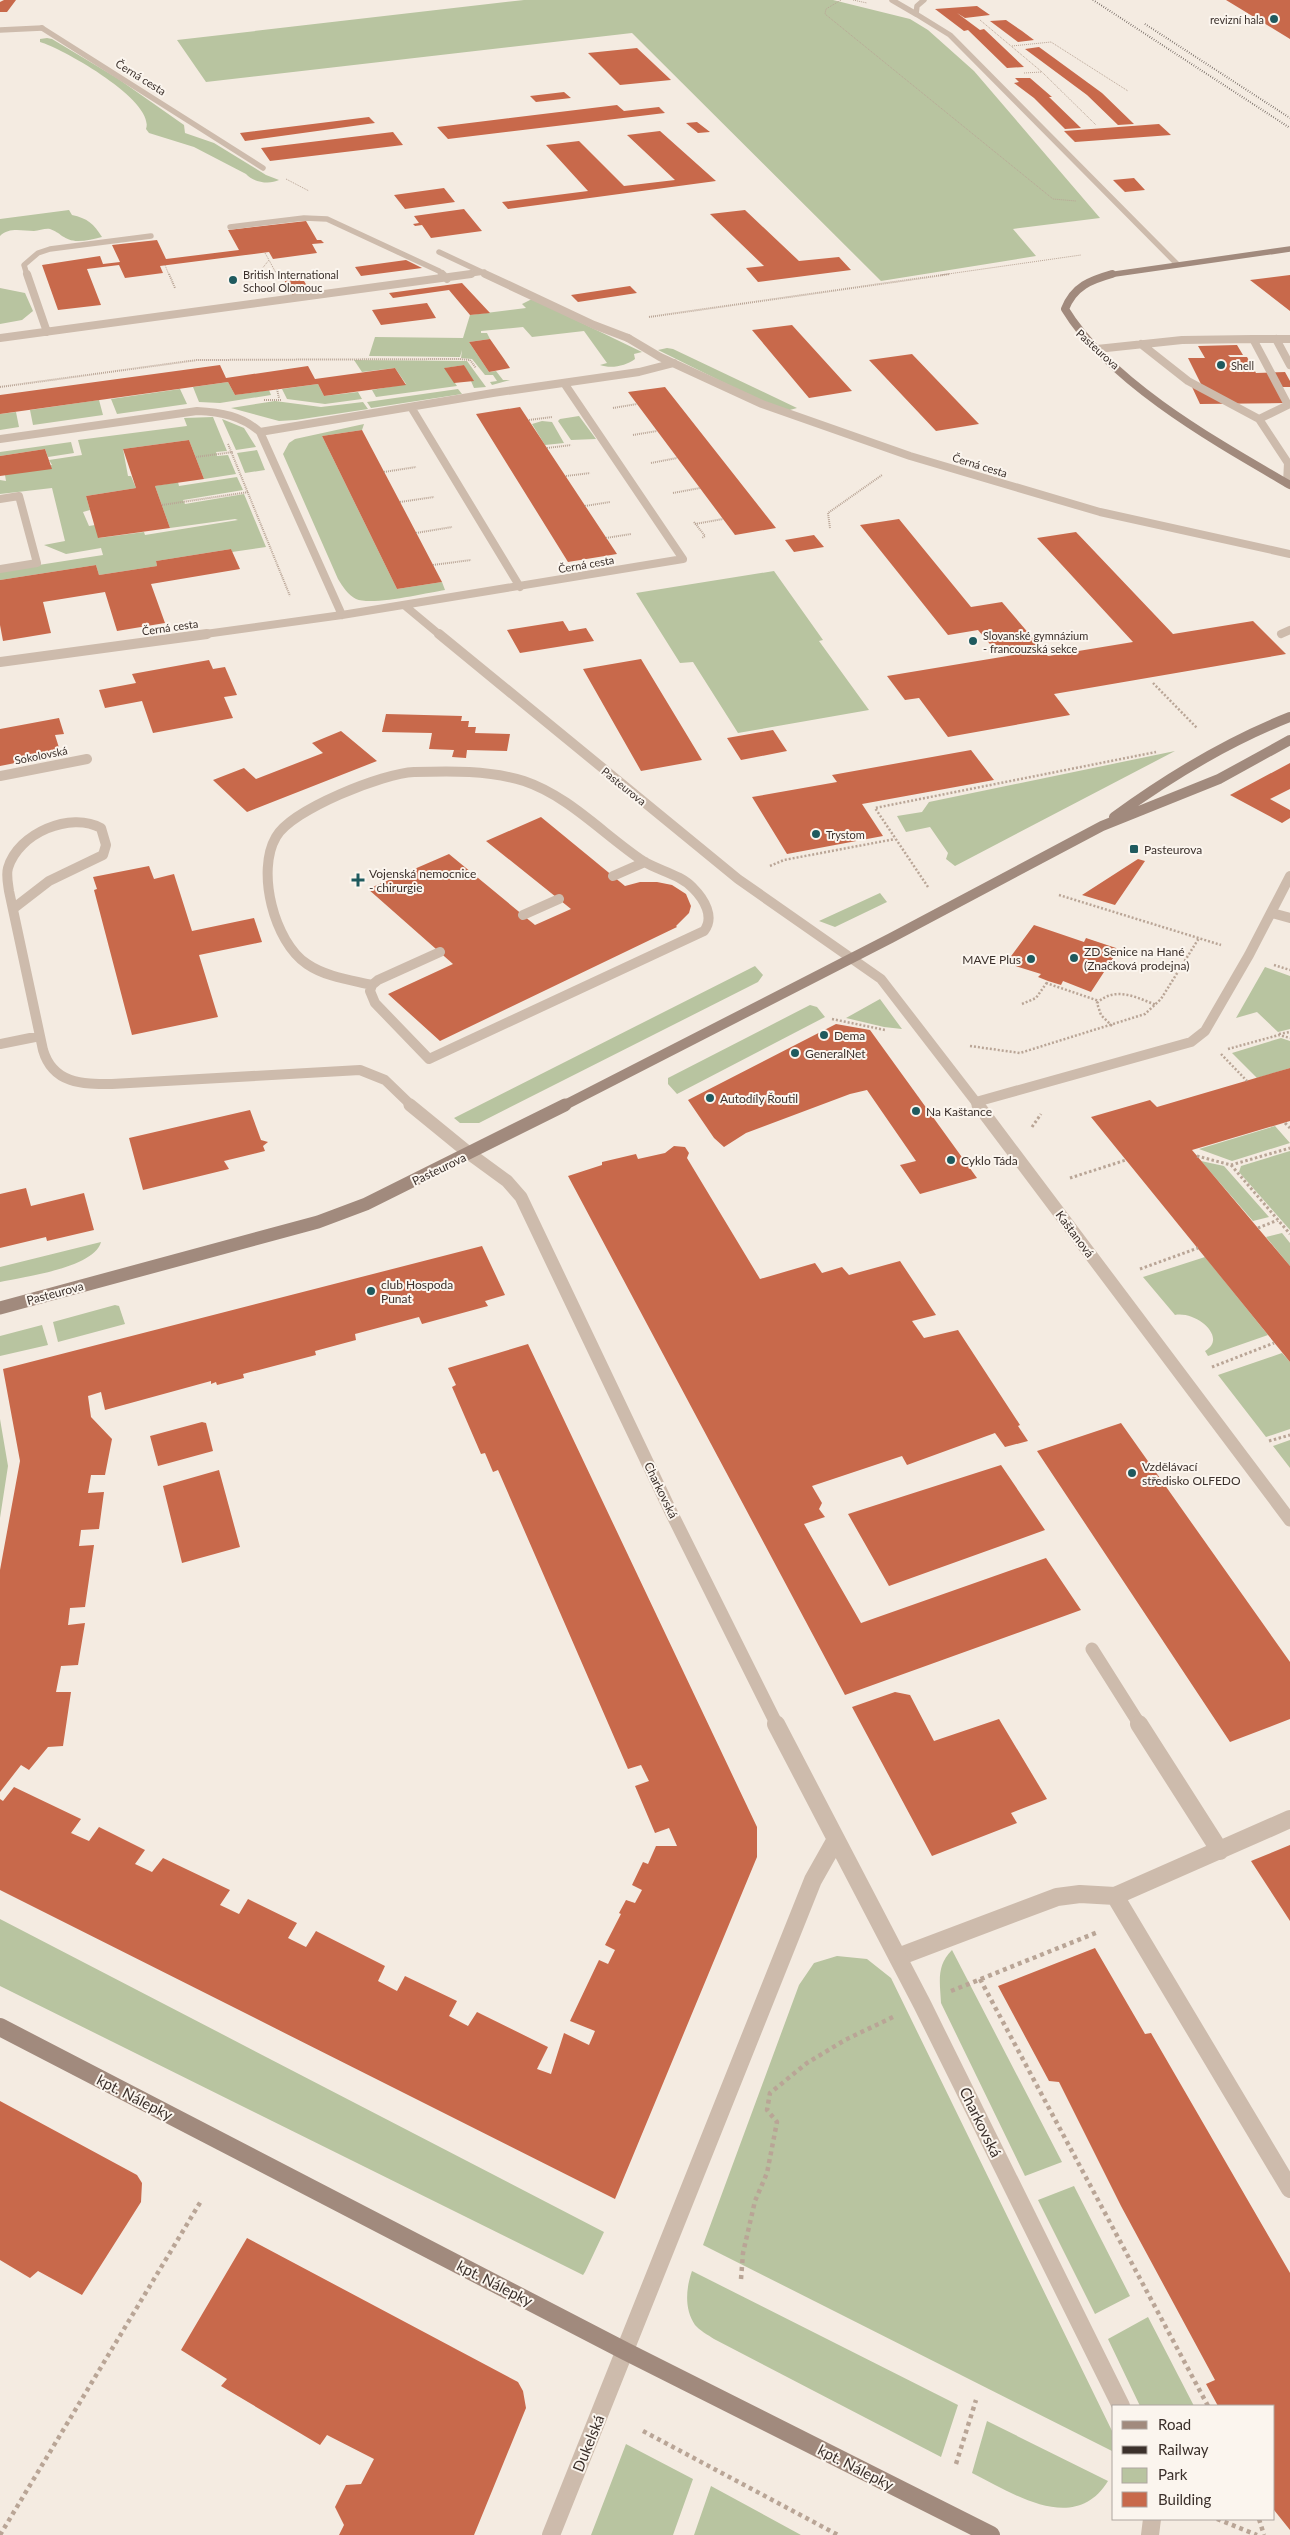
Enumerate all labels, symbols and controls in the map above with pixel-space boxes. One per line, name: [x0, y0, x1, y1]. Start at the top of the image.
place label: revizní hala: [1210, 13, 1264, 26]
marker: revizní hala: [1268, 13, 1280, 25]
street label: Černá cesta: [114, 56, 168, 98]
place label: British International School Olomouc: [243, 268, 339, 294]
marker: British International School Olomouc: [227, 274, 239, 286]
street label: Pasteurova: [1074, 326, 1122, 372]
marker: Shell: [1215, 359, 1227, 371]
place label: Shell: [1231, 359, 1254, 372]
street label: Černá cesta: [951, 451, 1009, 479]
street label: Černá cesta: [557, 553, 615, 575]
street label: Černá cesta: [141, 617, 199, 637]
place label: Slovanské gymnázium - francouzská sekce: [983, 629, 1088, 655]
marker: Slovanské gymnázium - francouzská sekce: [967, 635, 979, 647]
street label: Sokolovská: [13, 743, 69, 767]
street label: Pasteurova: [599, 764, 649, 808]
marker: Trystom: [810, 828, 822, 840]
place label: Trystom: [826, 828, 865, 841]
place label: Pasteurova: [1144, 842, 1202, 857]
marker: Pasteurova: [1128, 843, 1140, 855]
place label: Vojenská nemocnice - chirurgie: [369, 866, 476, 895]
marker: Vojenská nemocnice - chirurgie: [351, 873, 365, 887]
place label: ZD Senice na Hané (Značková prodejna): [1084, 944, 1189, 973]
place label: MAVE Plus: [962, 952, 1021, 967]
marker: ZD Senice na Hané (Značková prodejna): [1068, 952, 1080, 964]
marker: MAVE Plus: [1025, 953, 1037, 965]
place label: Dema: [834, 1028, 865, 1043]
marker: Dema: [818, 1029, 830, 1041]
place label: GeneralNet: [805, 1046, 866, 1061]
marker: GeneralNet: [789, 1047, 801, 1059]
place label: Autodíly Řoutil: [720, 1091, 798, 1106]
marker: Autodíly Řoutil: [704, 1092, 716, 1104]
place label: Na Kaštance: [926, 1104, 992, 1119]
marker: Na Kaštance: [910, 1105, 922, 1117]
street label: Pasteurova: [410, 1149, 468, 1189]
place label: Cyklo Táda: [961, 1153, 1018, 1168]
marker: Cyklo Táda: [945, 1154, 957, 1166]
street label: Kaštanová: [1053, 1208, 1097, 1260]
place label: club Hospoda Punat: [381, 1277, 453, 1306]
street label: Pasteurova: [25, 1278, 85, 1308]
marker: club Hospoda Punat: [365, 1285, 377, 1297]
street label: Charkovská: [641, 1459, 681, 1521]
place label: Vzdělávací středisko OLFEDO: [1142, 1459, 1241, 1488]
marker: Vzdělávací středisko OLFEDO: [1126, 1467, 1138, 1479]
street label: kpt. Nálepky: [94, 2070, 176, 2124]
street label: Charkovská: [956, 2084, 1006, 2160]
street label: kpt. Nálepky: [454, 2256, 536, 2310]
legend: [1112, 2405, 1275, 2520]
street label: Dukelská: [568, 2412, 608, 2474]
text: Road: [1158, 2415, 1191, 2433]
street label: kpt. Nálepky: [815, 2440, 897, 2494]
text: Railway: [1158, 2440, 1209, 2458]
text: Park: [1158, 2465, 1188, 2483]
text: Building: [1158, 2490, 1211, 2508]

